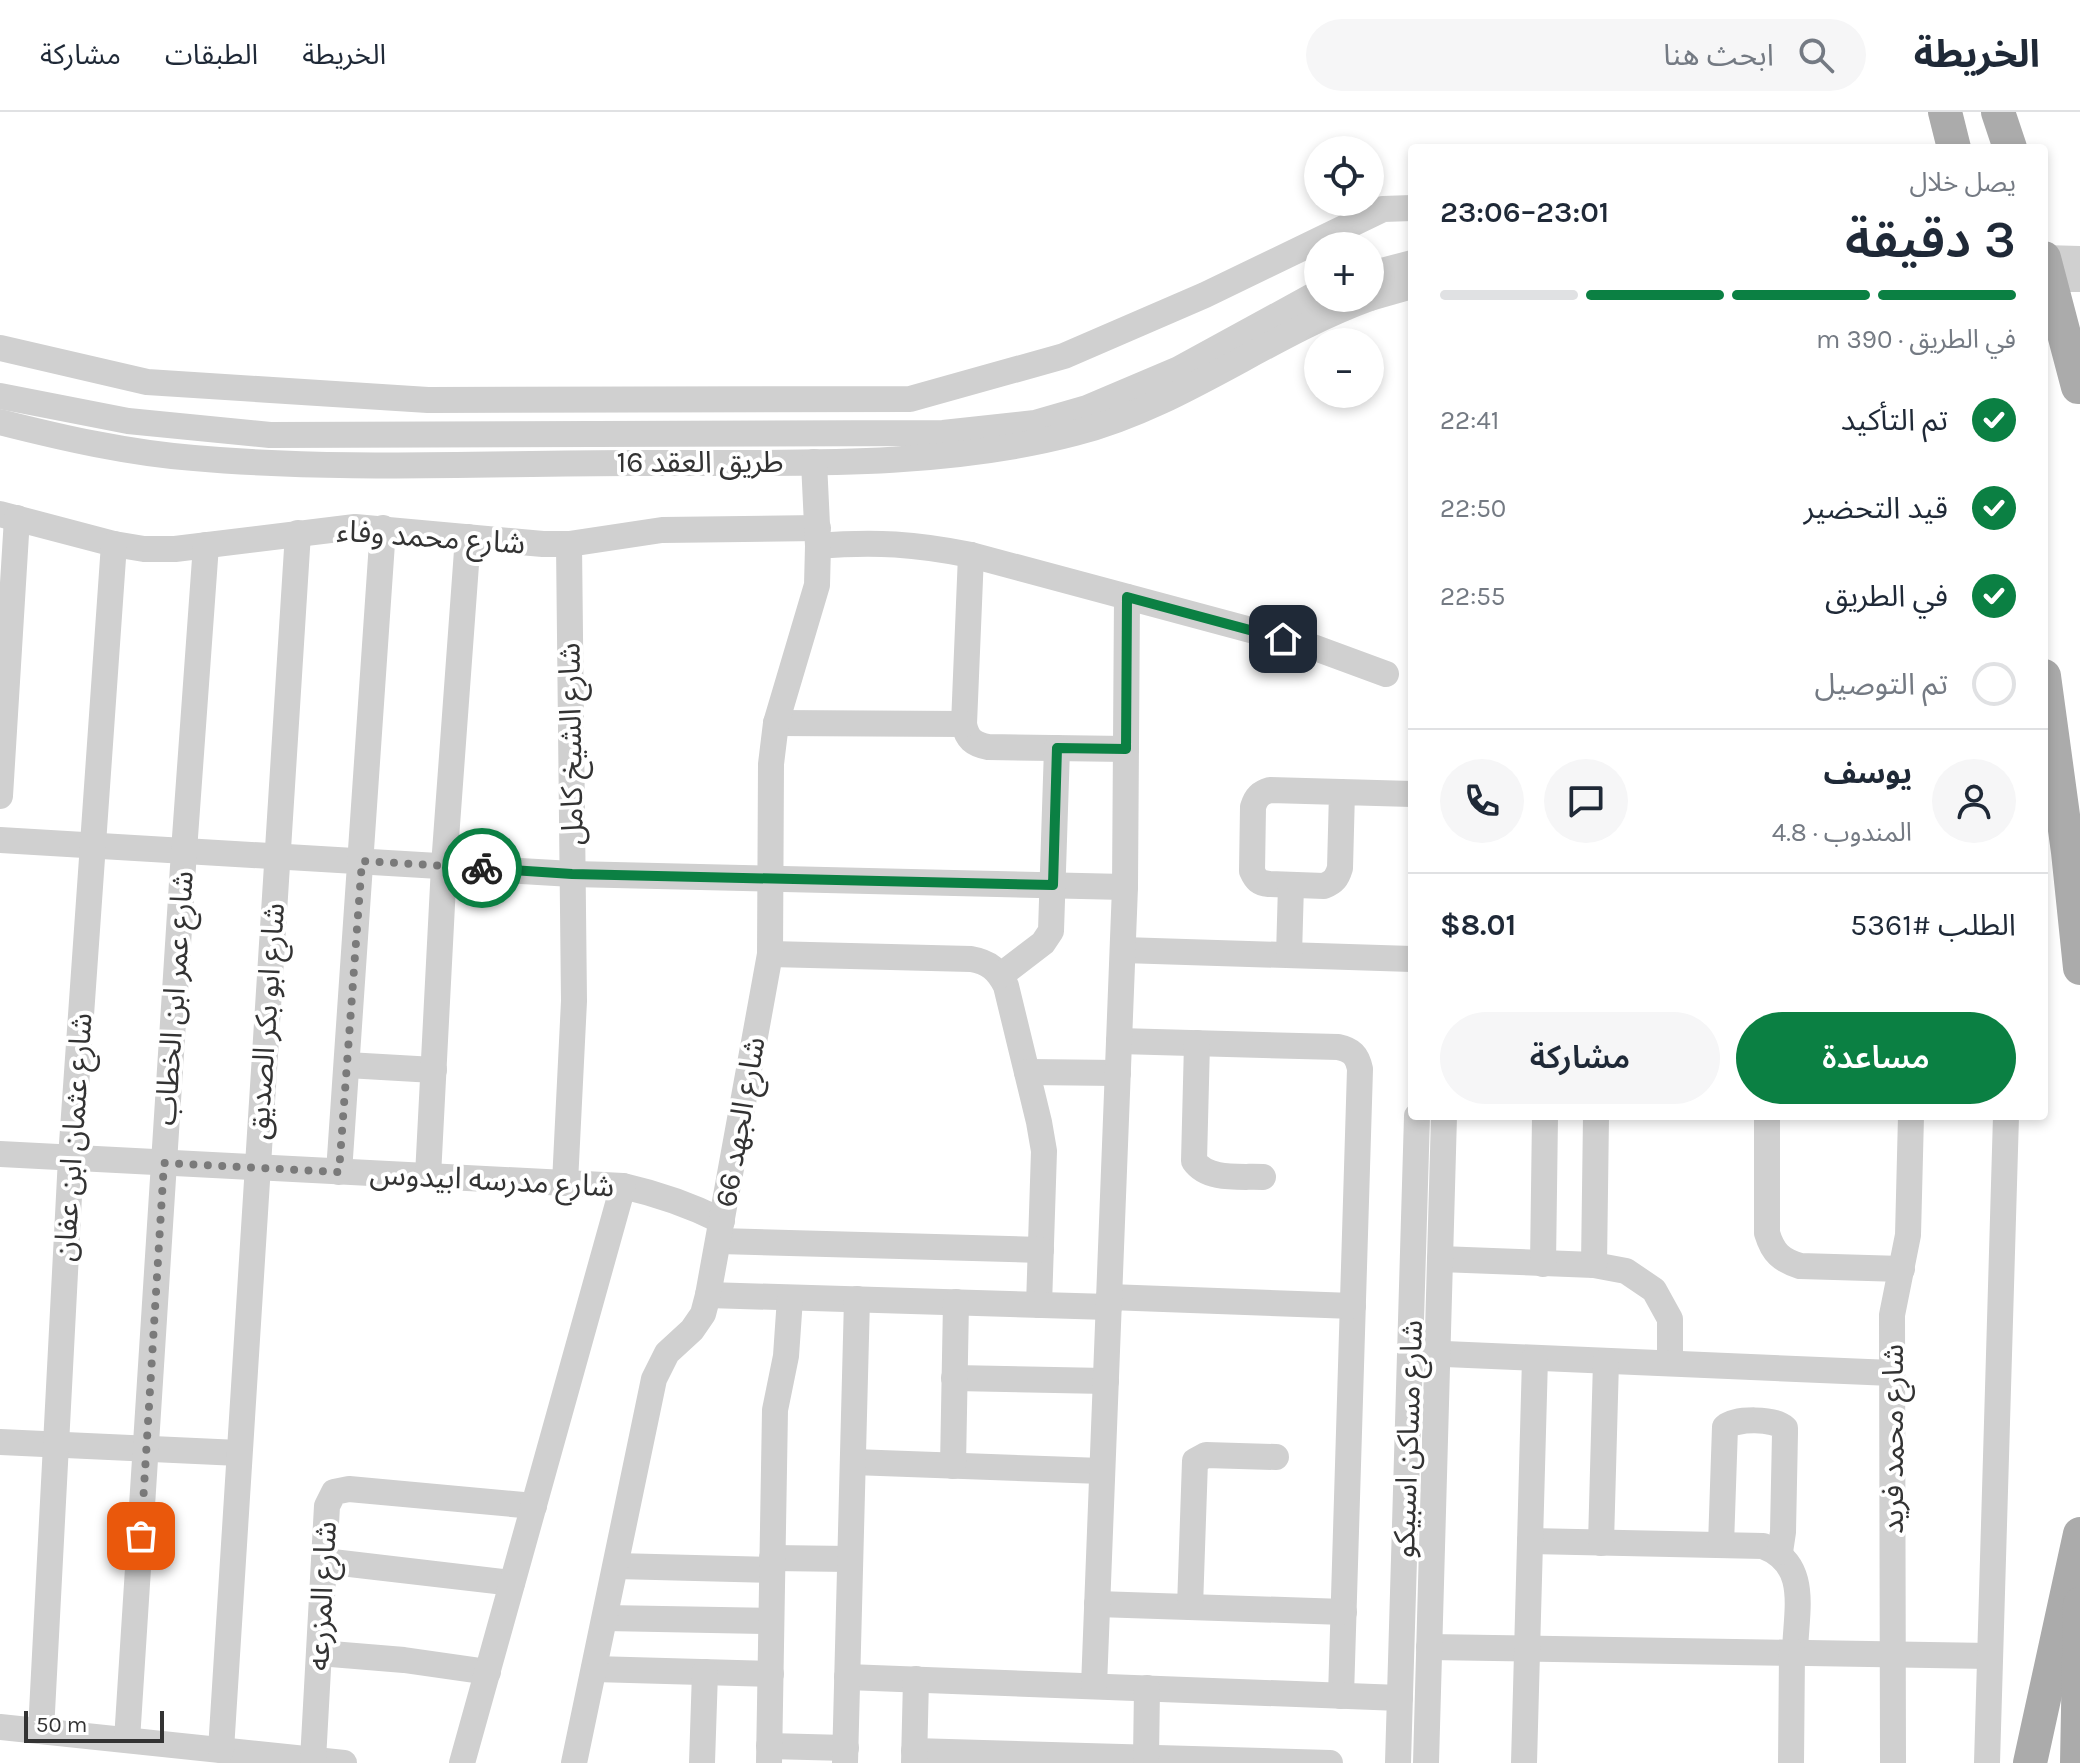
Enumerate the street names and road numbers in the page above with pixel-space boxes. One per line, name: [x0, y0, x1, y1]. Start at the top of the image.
street label: طريق العقد 16: [616, 444, 784, 480]
street label: شارع محمد وفاء: [335, 512, 526, 566]
street label: شارع الشيخ كامل: [551, 642, 595, 846]
street label: شارع عمر ابن الخطاب: [147, 869, 205, 1127]
street label: شارع ابو بكر الصديق: [240, 902, 296, 1141]
street label: شارع عثمان ابن عفان: [46, 1012, 104, 1263]
street label: شارع الجهد 66: [707, 1034, 777, 1211]
street label: شارع مدرسه ابيدوس: [369, 1156, 615, 1208]
street label: شارع مساكن اسبيكو: [1386, 1319, 1434, 1559]
street label: شارع محمد فريد: [1875, 1344, 1915, 1534]
street label: شارع المزرعه: [300, 1520, 348, 1672]

